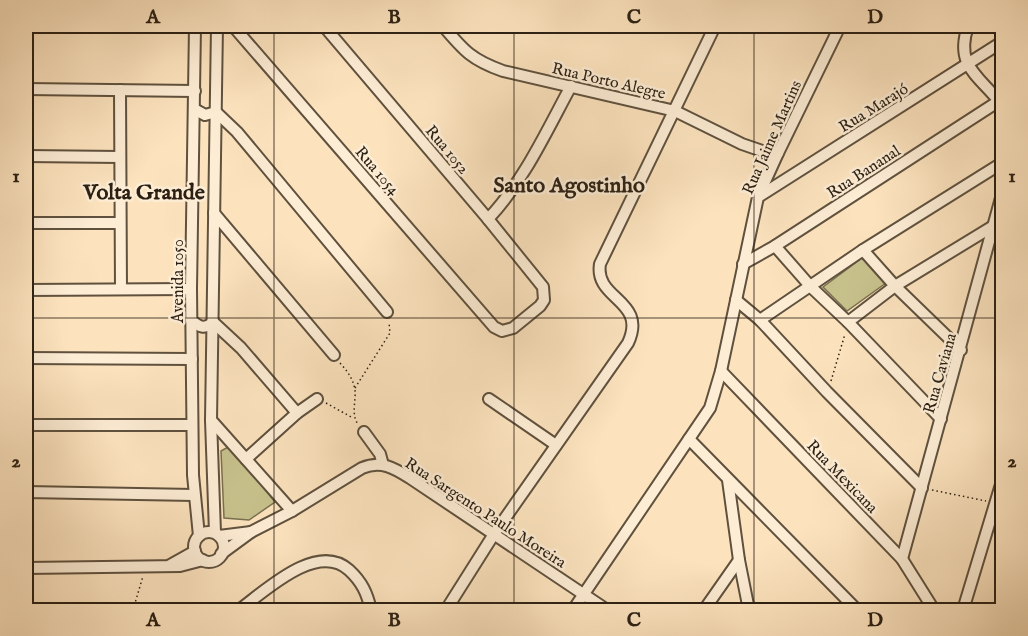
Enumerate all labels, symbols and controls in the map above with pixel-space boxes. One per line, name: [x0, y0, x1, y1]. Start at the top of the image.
text: A: [145, 5, 161, 30]
text: B: [387, 5, 401, 30]
text: C: [627, 5, 641, 30]
text: D: [867, 5, 883, 30]
street label: Rua Porto Alegre: [550, 59, 667, 105]
street label: Rua Jaime Martins: [739, 77, 807, 198]
street label: Rua Marajó: [836, 79, 913, 138]
street label: Rua 1052: [420, 122, 473, 179]
street label: Rua Bananal: [824, 141, 905, 204]
street label: Rua 1054: [350, 143, 403, 200]
text: 1: [12, 164, 20, 189]
text: 1: [1008, 164, 1016, 189]
district label: Santo Agostinho: [493, 172, 645, 200]
district label: Volta Grande: [82, 179, 205, 207]
street label: Avenida 1050: [169, 239, 189, 324]
street label: Rua Caviana: [920, 331, 962, 416]
street label: Rua Mexicana: [802, 437, 882, 518]
text: 2: [11, 449, 21, 474]
text: 2: [1007, 449, 1017, 474]
street label: Rua Sargento Paulo Moreira: [400, 454, 569, 573]
text: A: [145, 608, 161, 633]
text: B: [387, 608, 401, 633]
text: C: [627, 608, 641, 633]
text: D: [867, 608, 883, 633]

